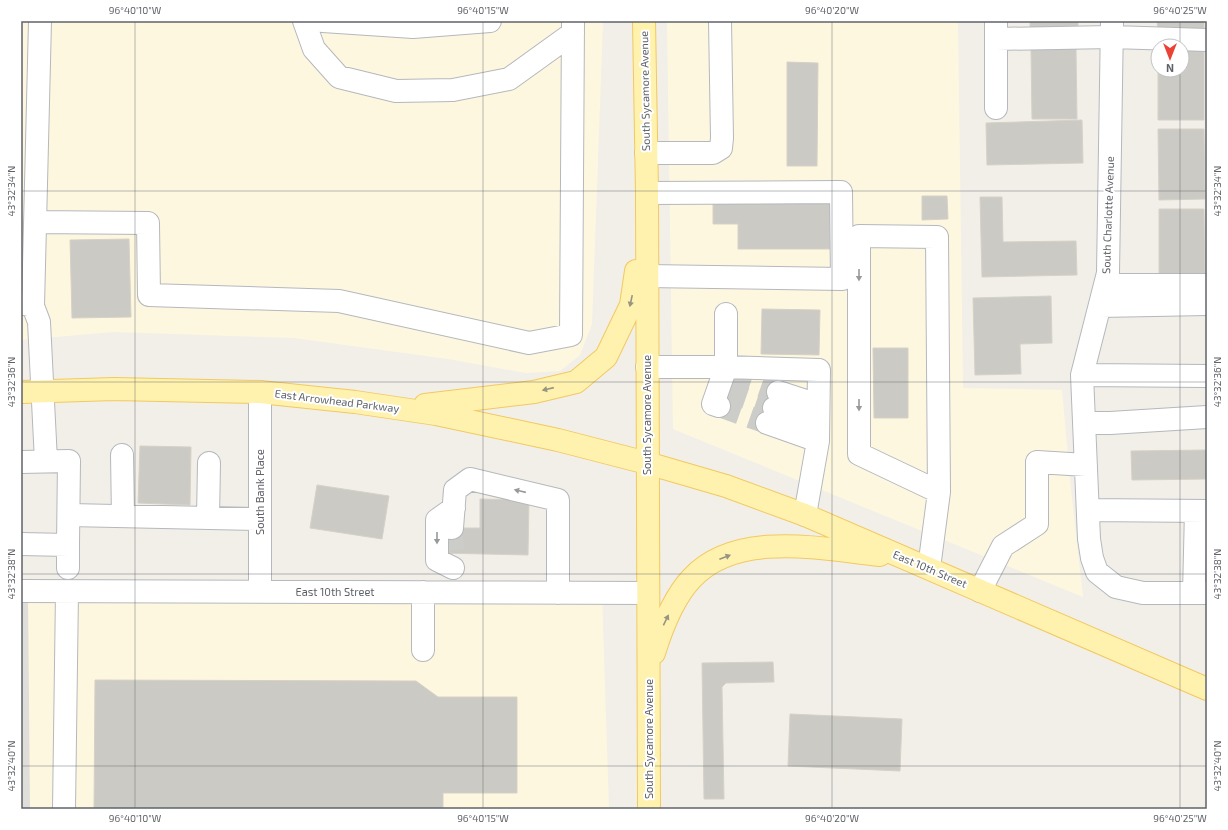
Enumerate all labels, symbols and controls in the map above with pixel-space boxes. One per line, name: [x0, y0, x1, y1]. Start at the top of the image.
text: 96°40'10"W: [109, 4, 162, 16]
text: 96°40'15"W: [457, 4, 509, 16]
text: 96°40'20"W: [805, 4, 860, 16]
text: 96°40'25"W: [1153, 4, 1207, 16]
street label: South Sycamore Avenue: [637, 31, 652, 151]
north arrow: [1150, 38, 1190, 78]
text: N: [1166, 62, 1174, 75]
street label: South Charlotte Avenue: [1099, 156, 1116, 274]
text: 43°32'34"N: [5, 166, 17, 216]
text: 43°32'34"N: [1211, 166, 1223, 216]
one-way arrow: [856, 269, 862, 282]
one-way arrow: [628, 295, 634, 307]
street label: South Sycamore Avenue: [640, 355, 653, 475]
text: 43°32'36"N: [5, 357, 17, 407]
text: 43°32'36"N: [1211, 357, 1223, 407]
street label: East Arrowhead Parkway: [274, 386, 400, 415]
one-way arrow: [541, 386, 554, 392]
one-way arrow: [856, 399, 862, 412]
street label: South Bank Place: [253, 449, 266, 535]
one-way arrow: [514, 488, 526, 494]
one-way arrow: [434, 532, 440, 545]
street label: East 10th Street: [891, 547, 969, 590]
text: 43°32'38"N: [5, 549, 17, 599]
text: 43°32'38"N: [1211, 549, 1223, 599]
one-way arrow: [720, 553, 732, 559]
street label: East 10th Street: [295, 585, 375, 598]
one-way arrow: [663, 614, 669, 626]
street label: South Sycamore Avenue: [642, 679, 655, 799]
text: 43°32'40"N: [5, 740, 17, 792]
text: 43°32'40"N: [1211, 740, 1223, 792]
text: 96°40'10"W: [109, 812, 162, 824]
text: 96°40'15"W: [457, 812, 509, 824]
text: 96°40'20"W: [805, 812, 860, 824]
text: 96°40'25"W: [1153, 812, 1207, 824]

